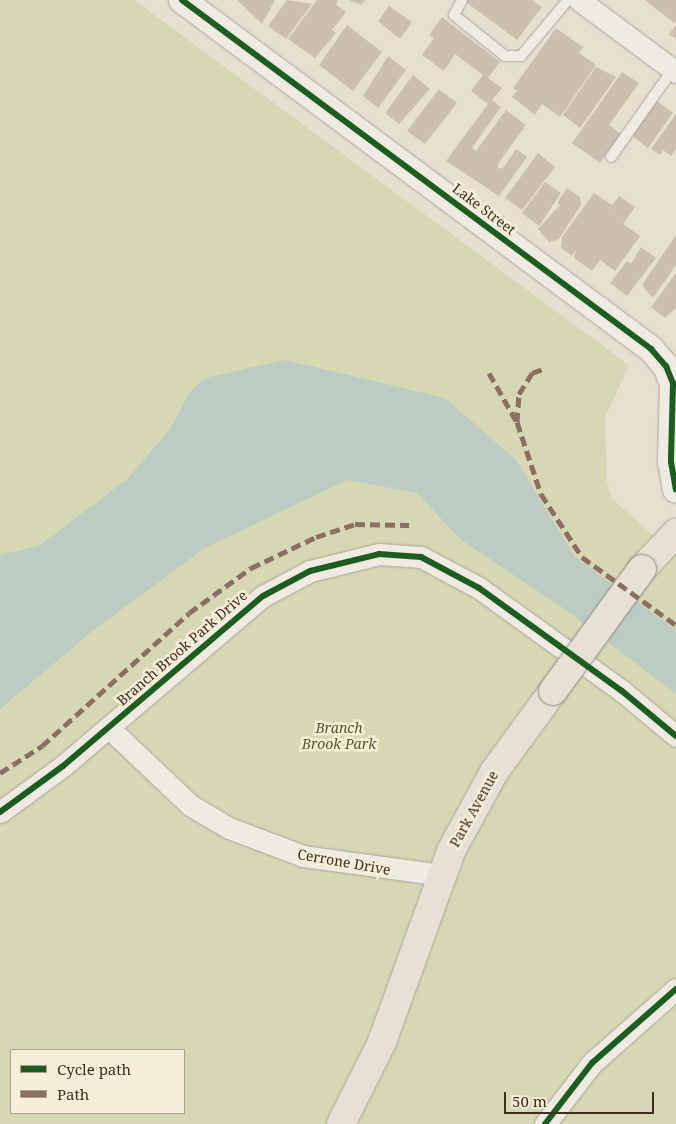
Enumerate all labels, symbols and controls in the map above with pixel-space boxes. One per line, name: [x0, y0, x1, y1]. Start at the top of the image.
street label: Lake Street: [449, 180, 519, 238]
street label: Branch Brook Park Drive: [113, 587, 251, 709]
park label: Branch Brook Park: [302, 720, 376, 752]
street label: Park Avenue: [446, 768, 502, 850]
street label: Cerrone Drive: [296, 846, 392, 878]
legend: [10, 1049, 185, 1114]
text: Cycle path: [57, 1059, 131, 1079]
scale bar: [506, 1082, 656, 1114]
text: Path: [57, 1084, 89, 1104]
text: 50 m: [512, 1091, 547, 1111]

